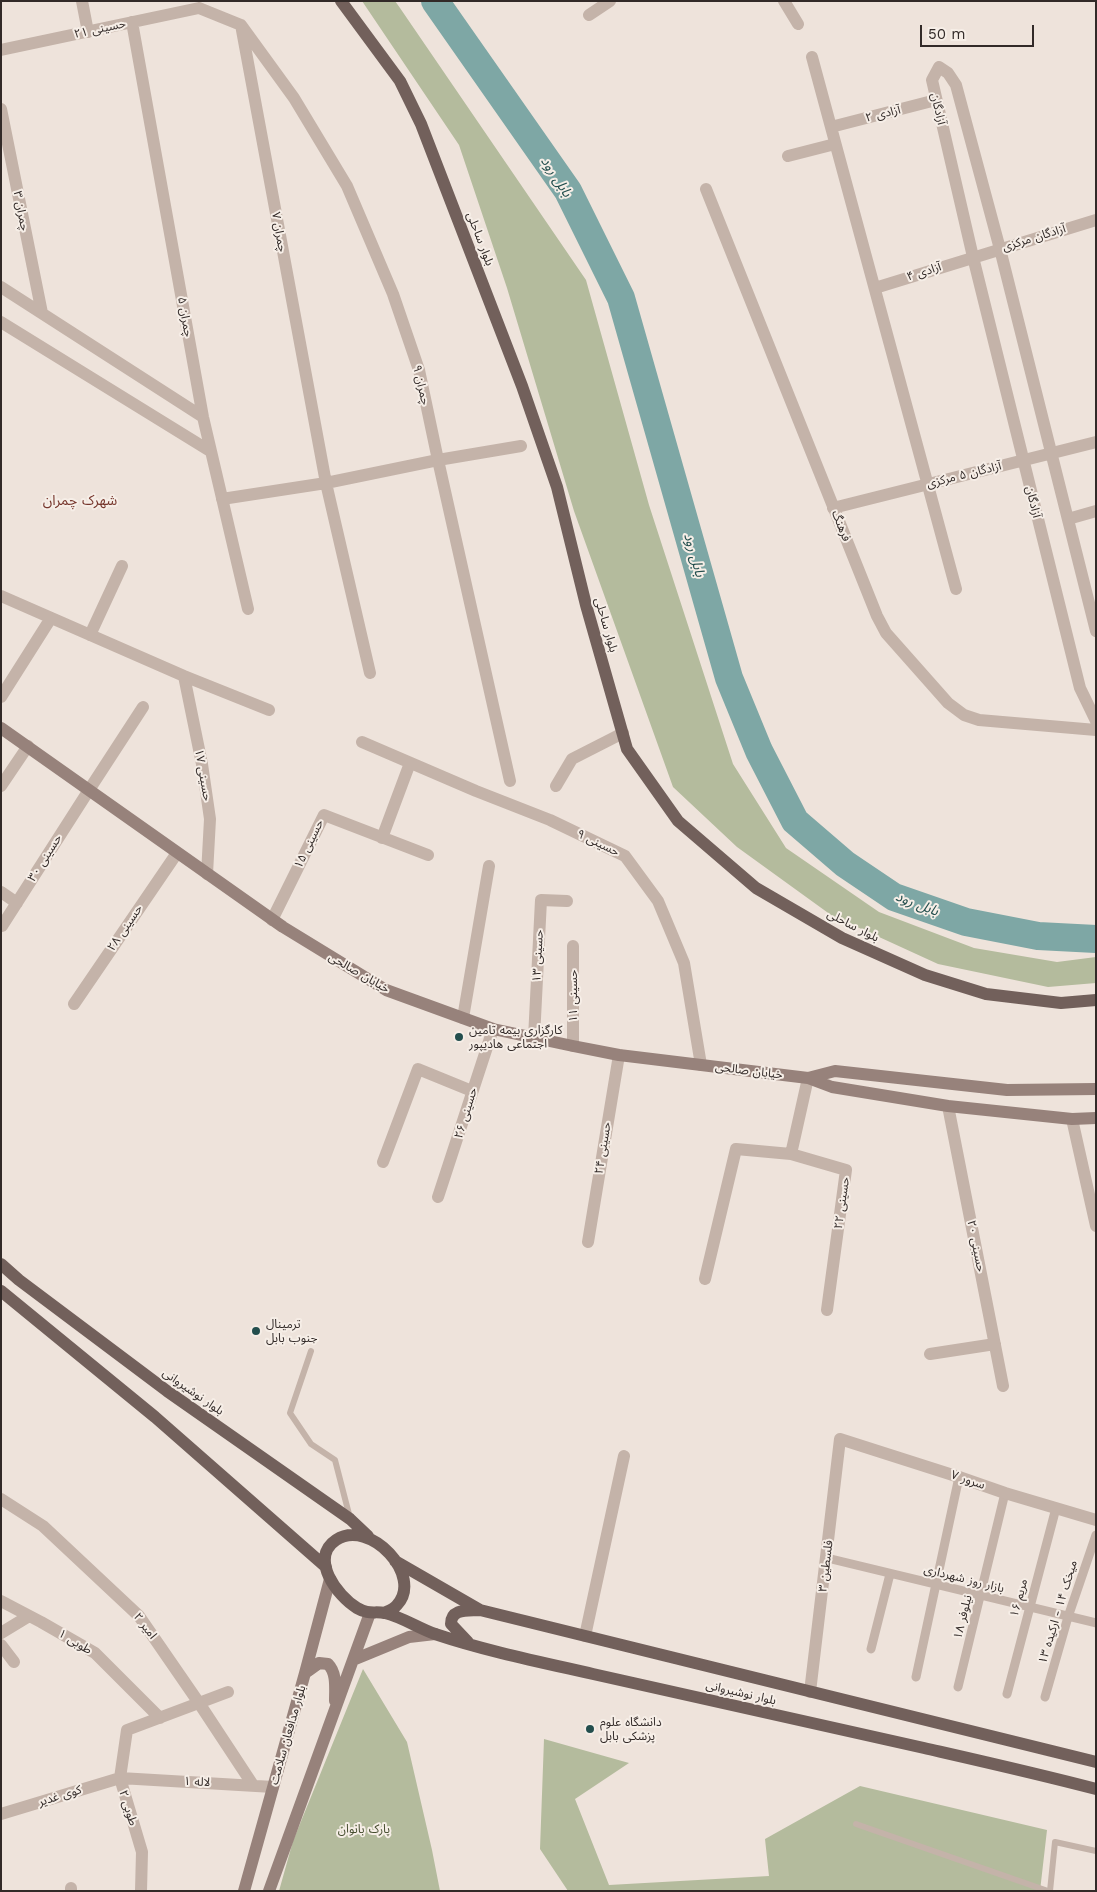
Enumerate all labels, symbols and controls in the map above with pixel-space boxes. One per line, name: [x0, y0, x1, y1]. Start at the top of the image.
scale bar: [922, 15, 1036, 47]
street label: حسینی ۲۱: [73, 16, 127, 42]
text: 50 m: [928, 25, 965, 43]
street label: آزادگان: [927, 92, 949, 126]
street label: آزادی ۲: [864, 103, 902, 125]
water label: بابل رود: [537, 154, 575, 200]
street label: چمران ۳: [10, 190, 32, 232]
street label: بلوار ساحلی: [463, 210, 497, 268]
street label: چمران ۷: [268, 211, 290, 253]
street label: آزادگان مرکزی: [1001, 222, 1067, 254]
street label: آزادی ۴: [905, 260, 943, 284]
street label: چمران ۵: [174, 296, 196, 338]
street label: چمران ۹: [409, 364, 433, 406]
street label: آزادگان ۵ مرکزی: [925, 459, 1003, 491]
street label: آزادگان: [1022, 485, 1044, 519]
district label: شهرک چمران: [43, 493, 117, 509]
street label: فرهنگ: [828, 508, 854, 544]
water label: بابل رود: [680, 531, 708, 579]
street label: بلوار ساحلی: [591, 596, 621, 654]
street label: حسینی ۱۷: [191, 748, 215, 802]
street label: حسینی ۱۵: [291, 817, 327, 871]
street label: حسینی ٩: [574, 827, 622, 859]
street label: حسینی ۳۰: [25, 832, 65, 884]
water label: بابل رود: [893, 888, 941, 920]
street label: حسینی ۲۸: [104, 902, 146, 954]
street label: بلوار ساحلی: [825, 907, 881, 945]
street label: حسینی ۱۳: [529, 929, 547, 983]
street label: خيابان صالحی: [326, 950, 392, 996]
street label: حسینی ۱۱: [566, 970, 580, 1022]
place label: کارگزاری بیمه تامین اجتماعی هادیپور: [469, 1023, 562, 1051]
marker: کارگزاری بیمه تامین اجتماعی هادیپور: [453, 1031, 465, 1043]
street label: خيابان صالحی: [714, 1060, 784, 1082]
street label: حسینی ۲۶: [451, 1086, 481, 1140]
street label: حسینی ۲۴: [592, 1121, 614, 1175]
street label: حسینی ۲۲: [831, 1176, 853, 1230]
street label: حسینی ٢٠: [964, 1219, 988, 1273]
place label: ترمینال جنوب بابل: [266, 1317, 318, 1345]
marker: ترمینال جنوب بابل: [250, 1325, 262, 1337]
street label: بلوار نوشیروانی: [160, 1366, 226, 1418]
street label: سرور ۷: [949, 1468, 987, 1492]
street label: فلسطین ۳: [816, 1539, 836, 1593]
street label: میخک ۱۴ - ارکیده ۱۳: [1035, 1558, 1081, 1666]
street label: بازار روز شهرداری: [922, 1562, 1006, 1596]
street label: مریم ۱۶: [1007, 1577, 1031, 1619]
street label: نیلوفر ۱۸: [951, 1593, 975, 1641]
street label: امیر ۲: [130, 1610, 160, 1642]
street label: طوبی ۱: [56, 1626, 94, 1658]
street label: بلوار نوشیروانی: [704, 1678, 778, 1708]
street label: بلوار مدافعان سلامت: [267, 1684, 309, 1786]
place label: دانشگاه علوم پزشکی بابل: [600, 1715, 662, 1743]
marker: دانشگاه علوم پزشکی بابل: [584, 1723, 596, 1735]
street label: لاله ۱: [183, 1774, 211, 1790]
street label: کوی غدیر: [37, 1783, 83, 1809]
street label: طوبی ۲: [116, 1788, 140, 1828]
park label: پارک بانوان: [338, 1822, 390, 1836]

